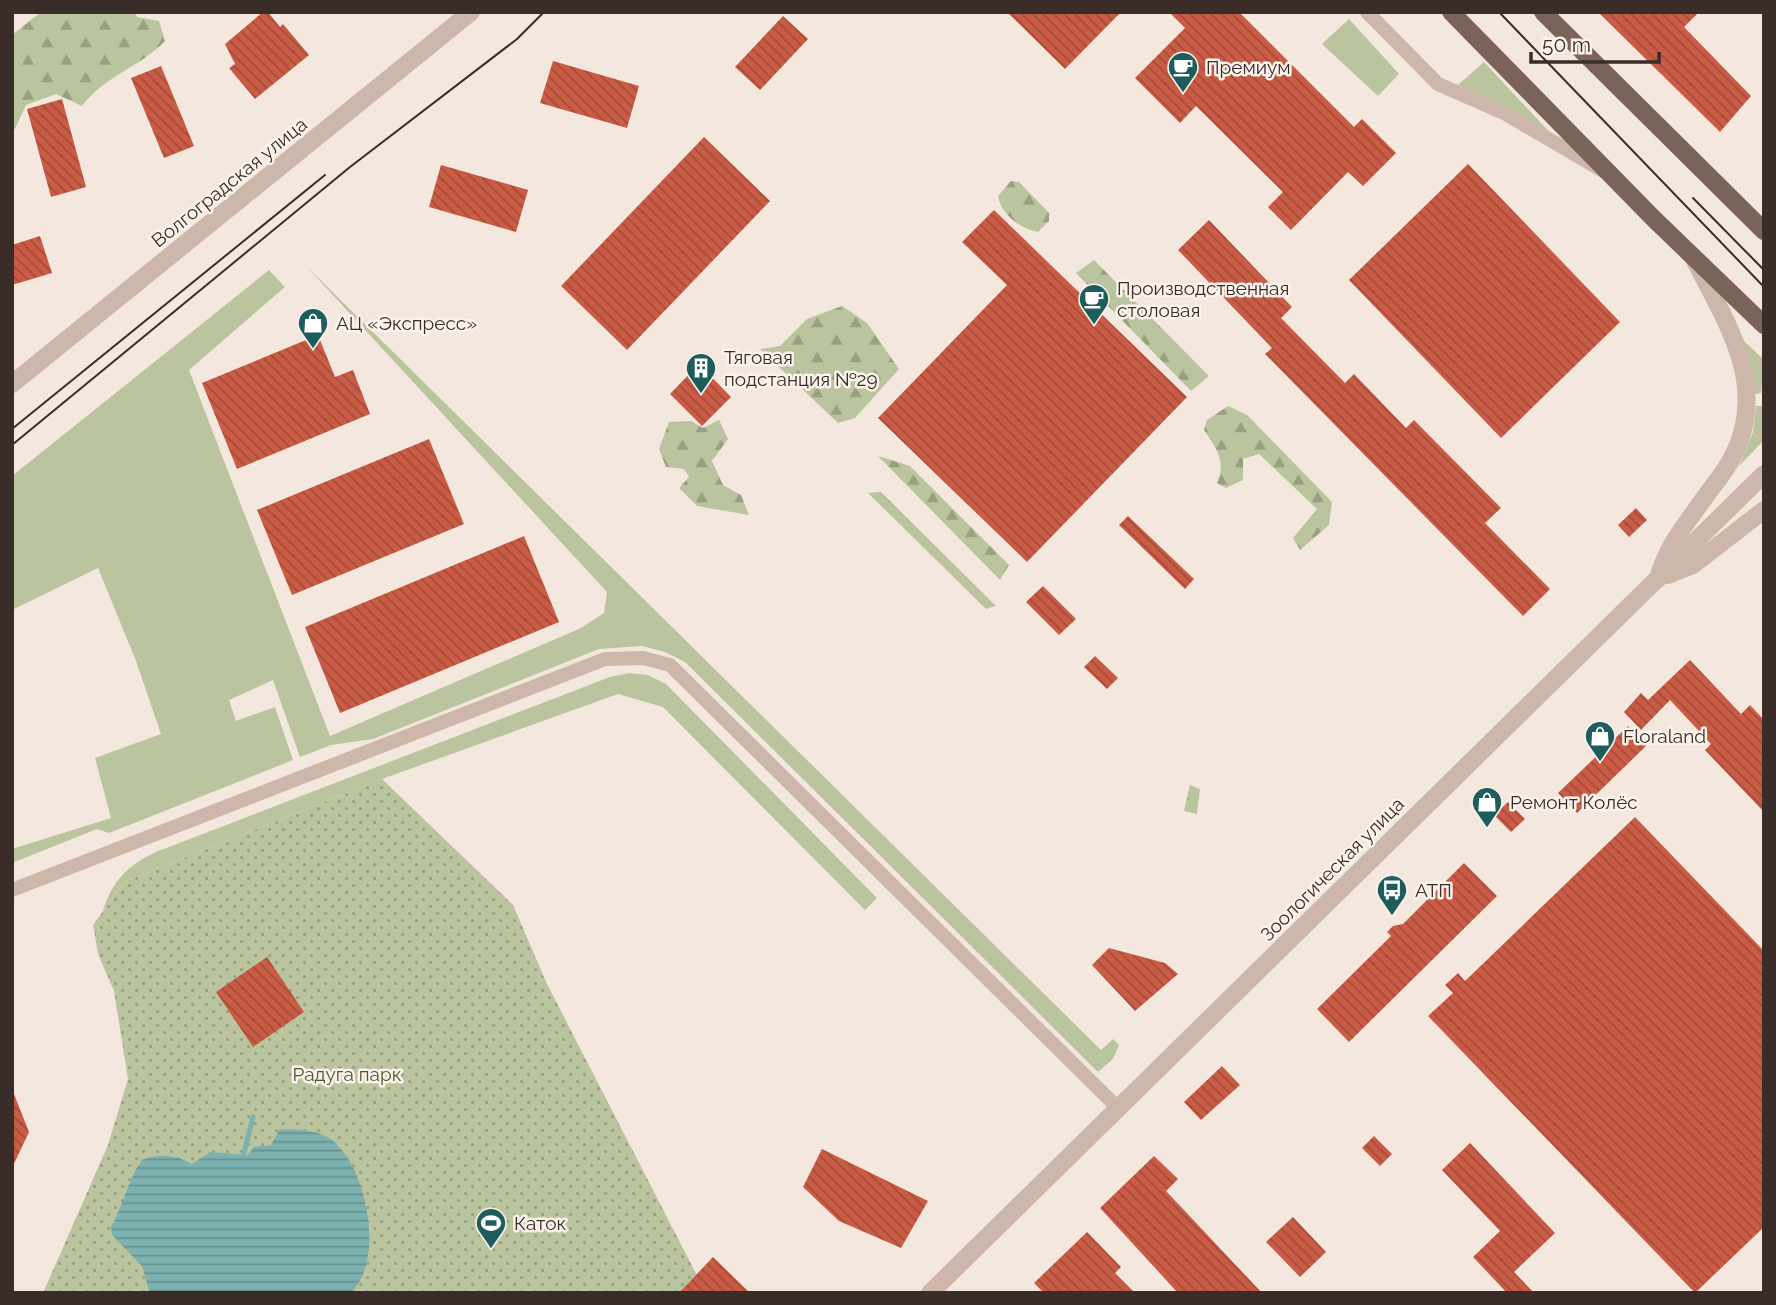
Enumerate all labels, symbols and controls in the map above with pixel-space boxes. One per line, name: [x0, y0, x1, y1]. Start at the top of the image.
scale bar: [1531, 21, 1659, 65]
text: 50 m: [1542, 32, 1591, 57]
cafe icon: Премиум: [1166, 50, 1200, 94]
place label: Премиум: [1206, 56, 1291, 78]
street label: Волгоградская улица: [147, 113, 311, 251]
place label: Производственная столовая: [1117, 277, 1289, 321]
cafe icon: Производственная столовая: [1077, 282, 1111, 326]
shop icon: АЦ «Экспресс»: [296, 306, 330, 350]
place label: АЦ «Экспресс»: [336, 312, 477, 334]
place label: Тяговая подстанция №29: [724, 346, 878, 390]
building icon: Тяговая подстанция №29: [684, 351, 718, 395]
shop icon: Floraland: [1583, 719, 1617, 763]
place label: Floraland: [1623, 725, 1706, 747]
shop icon: Ремонт Колёс: [1470, 785, 1504, 829]
place label: Ремонт Колёс: [1510, 791, 1638, 813]
street label: Зоологическая улица: [1256, 793, 1408, 945]
bus stop icon: АТП: [1375, 873, 1409, 917]
place label: АТП: [1415, 879, 1452, 901]
park label: Радуга парк: [292, 1063, 402, 1085]
sports icon: Каток: [474, 1206, 508, 1250]
place label: Каток: [514, 1212, 567, 1234]

